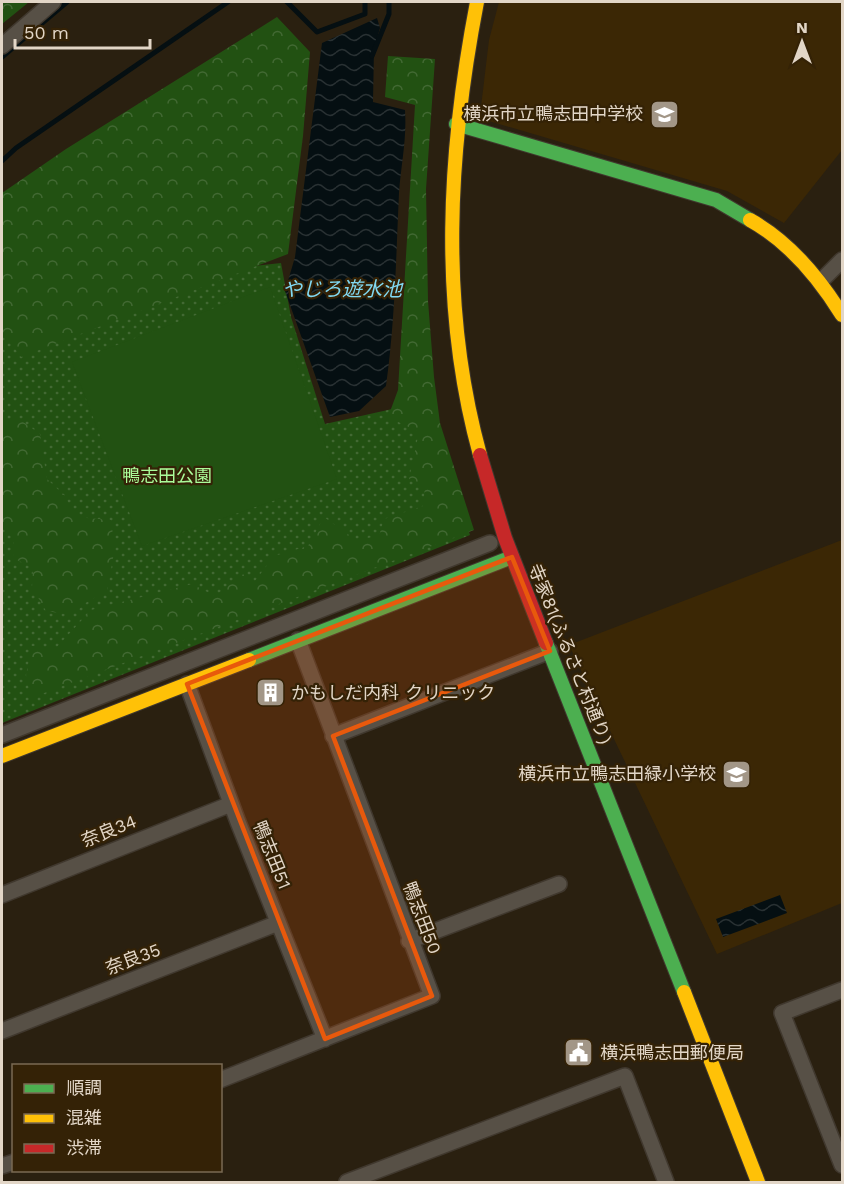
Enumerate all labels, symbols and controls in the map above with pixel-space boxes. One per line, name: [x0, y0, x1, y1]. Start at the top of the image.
scale bar: [15, 12, 150, 50]
north arrow: [772, 12, 832, 72]
text: N: [796, 18, 808, 37]
text: 50 m: [24, 22, 69, 43]
school or university icon: 横浜市立鴨志田中学校: [648, 98, 680, 130]
place label: 横浜市立鴨志田中学校: [463, 103, 643, 124]
water label: やじろ遊水池: [282, 277, 404, 301]
park label: 鴨志田公園: [122, 465, 212, 486]
street label: 寺家81(ふるさと村通り): [525, 561, 616, 747]
building icon: かもしだ内科 クリニック: [254, 677, 286, 709]
place label: かもしだ内科 クリニック: [291, 682, 495, 703]
school or university icon: 横浜市立鴨志田緑小学校: [721, 758, 753, 790]
place label: 横浜市立鴨志田緑小学校: [518, 763, 716, 784]
street label: 奈良34: [78, 810, 139, 851]
street label: 鴨志田51: [249, 818, 296, 892]
street label: 鴨志田50: [399, 879, 446, 957]
street label: 奈良35: [102, 939, 163, 979]
public building icon: 横浜鴨志田郵便局: [563, 1037, 595, 1069]
place label: 横浜鴨志田郵便局: [600, 1042, 744, 1063]
legend: [12, 1064, 222, 1172]
text: 順調: [66, 1077, 102, 1098]
text: 混雑: [66, 1107, 102, 1128]
text: 渋滞: [66, 1137, 102, 1158]

